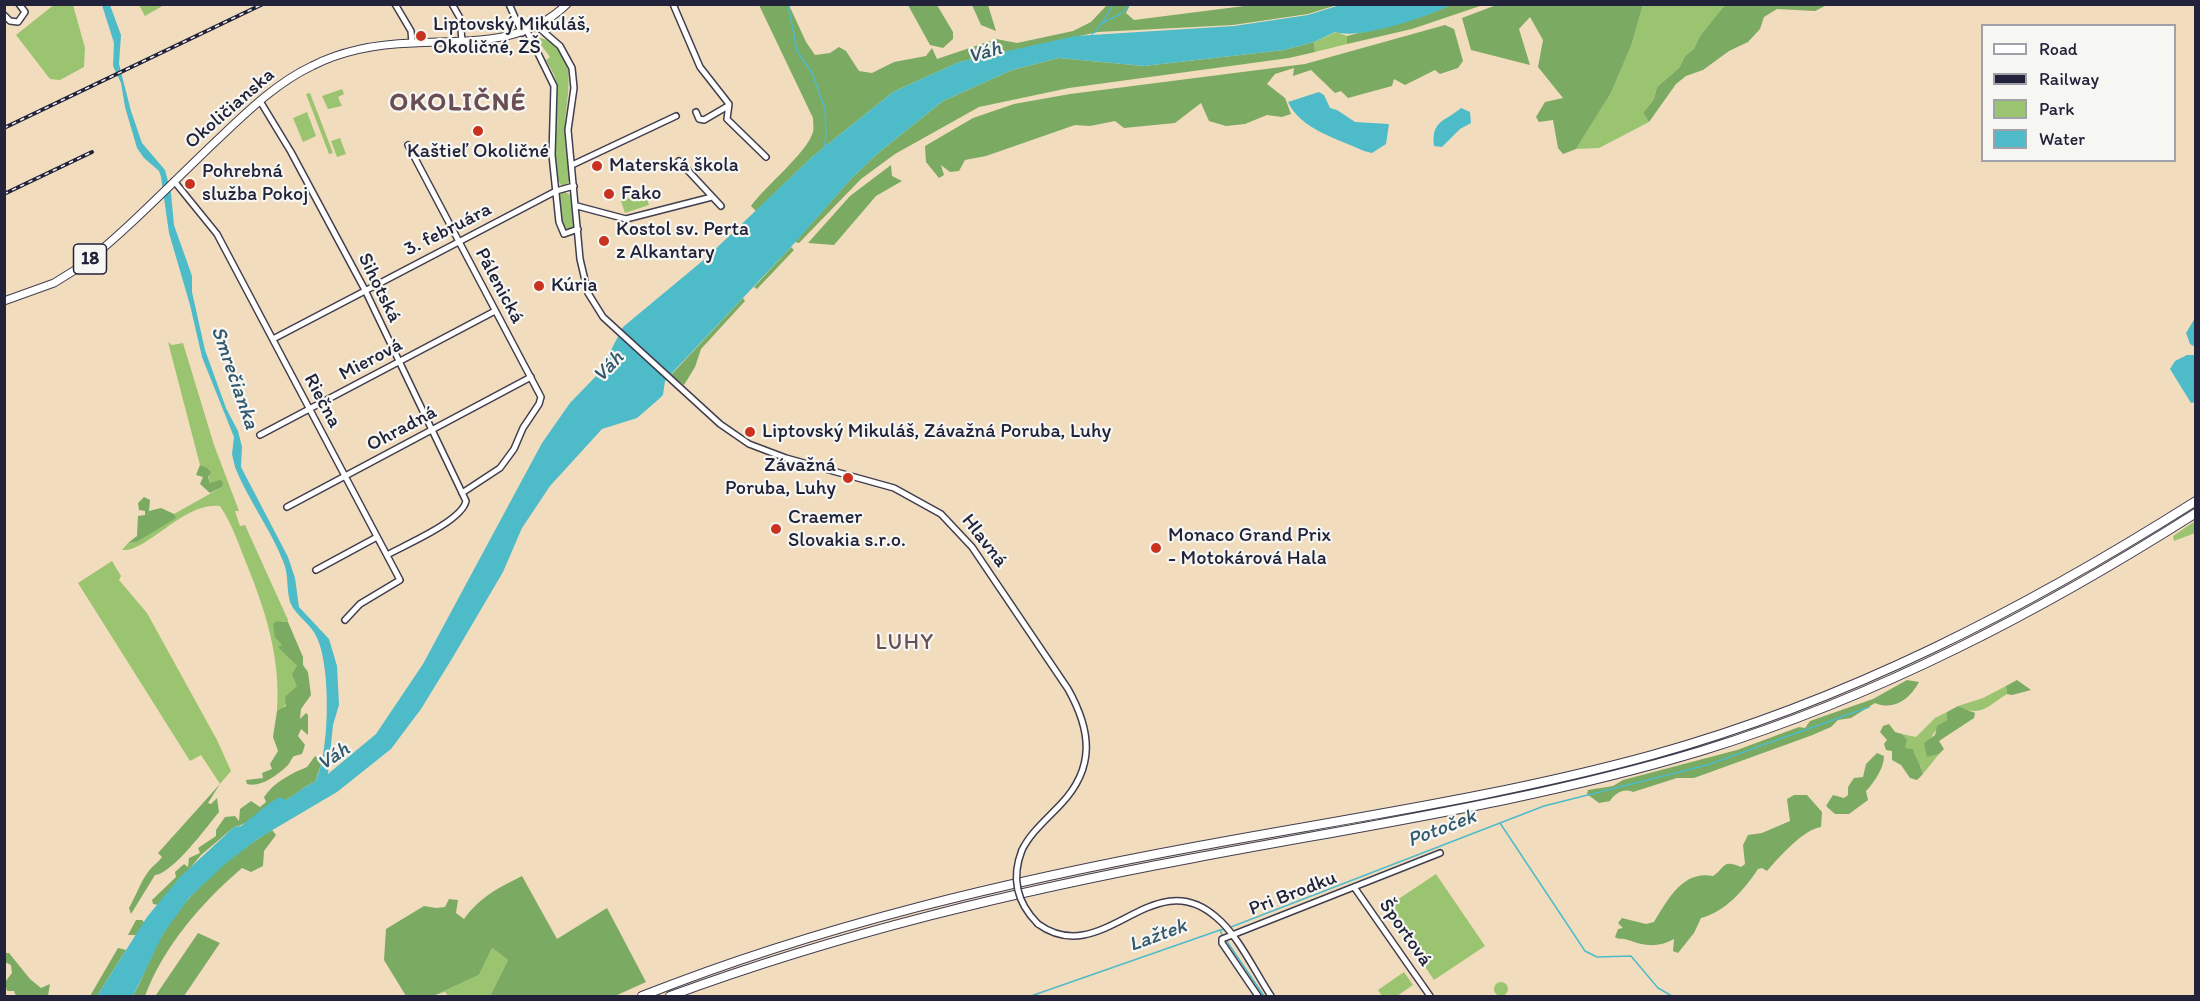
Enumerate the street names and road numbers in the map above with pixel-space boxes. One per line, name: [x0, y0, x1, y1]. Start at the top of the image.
street label: Okoličianska: [180, 64, 280, 154]
street label: 3. februára: [400, 198, 496, 262]
road number: 18: [74, 244, 106, 274]
street label: Pálenická: [469, 244, 529, 328]
street label: Sihotská: [352, 249, 406, 327]
street label: Mierová: [335, 333, 407, 387]
street label: Riečna: [298, 370, 346, 432]
street label: Ohradná: [363, 401, 441, 457]
street label: Hlavná: [956, 510, 1012, 572]
street label: Pri Brodku: [1246, 866, 1340, 922]
street label: Športová: [1373, 895, 1437, 971]

